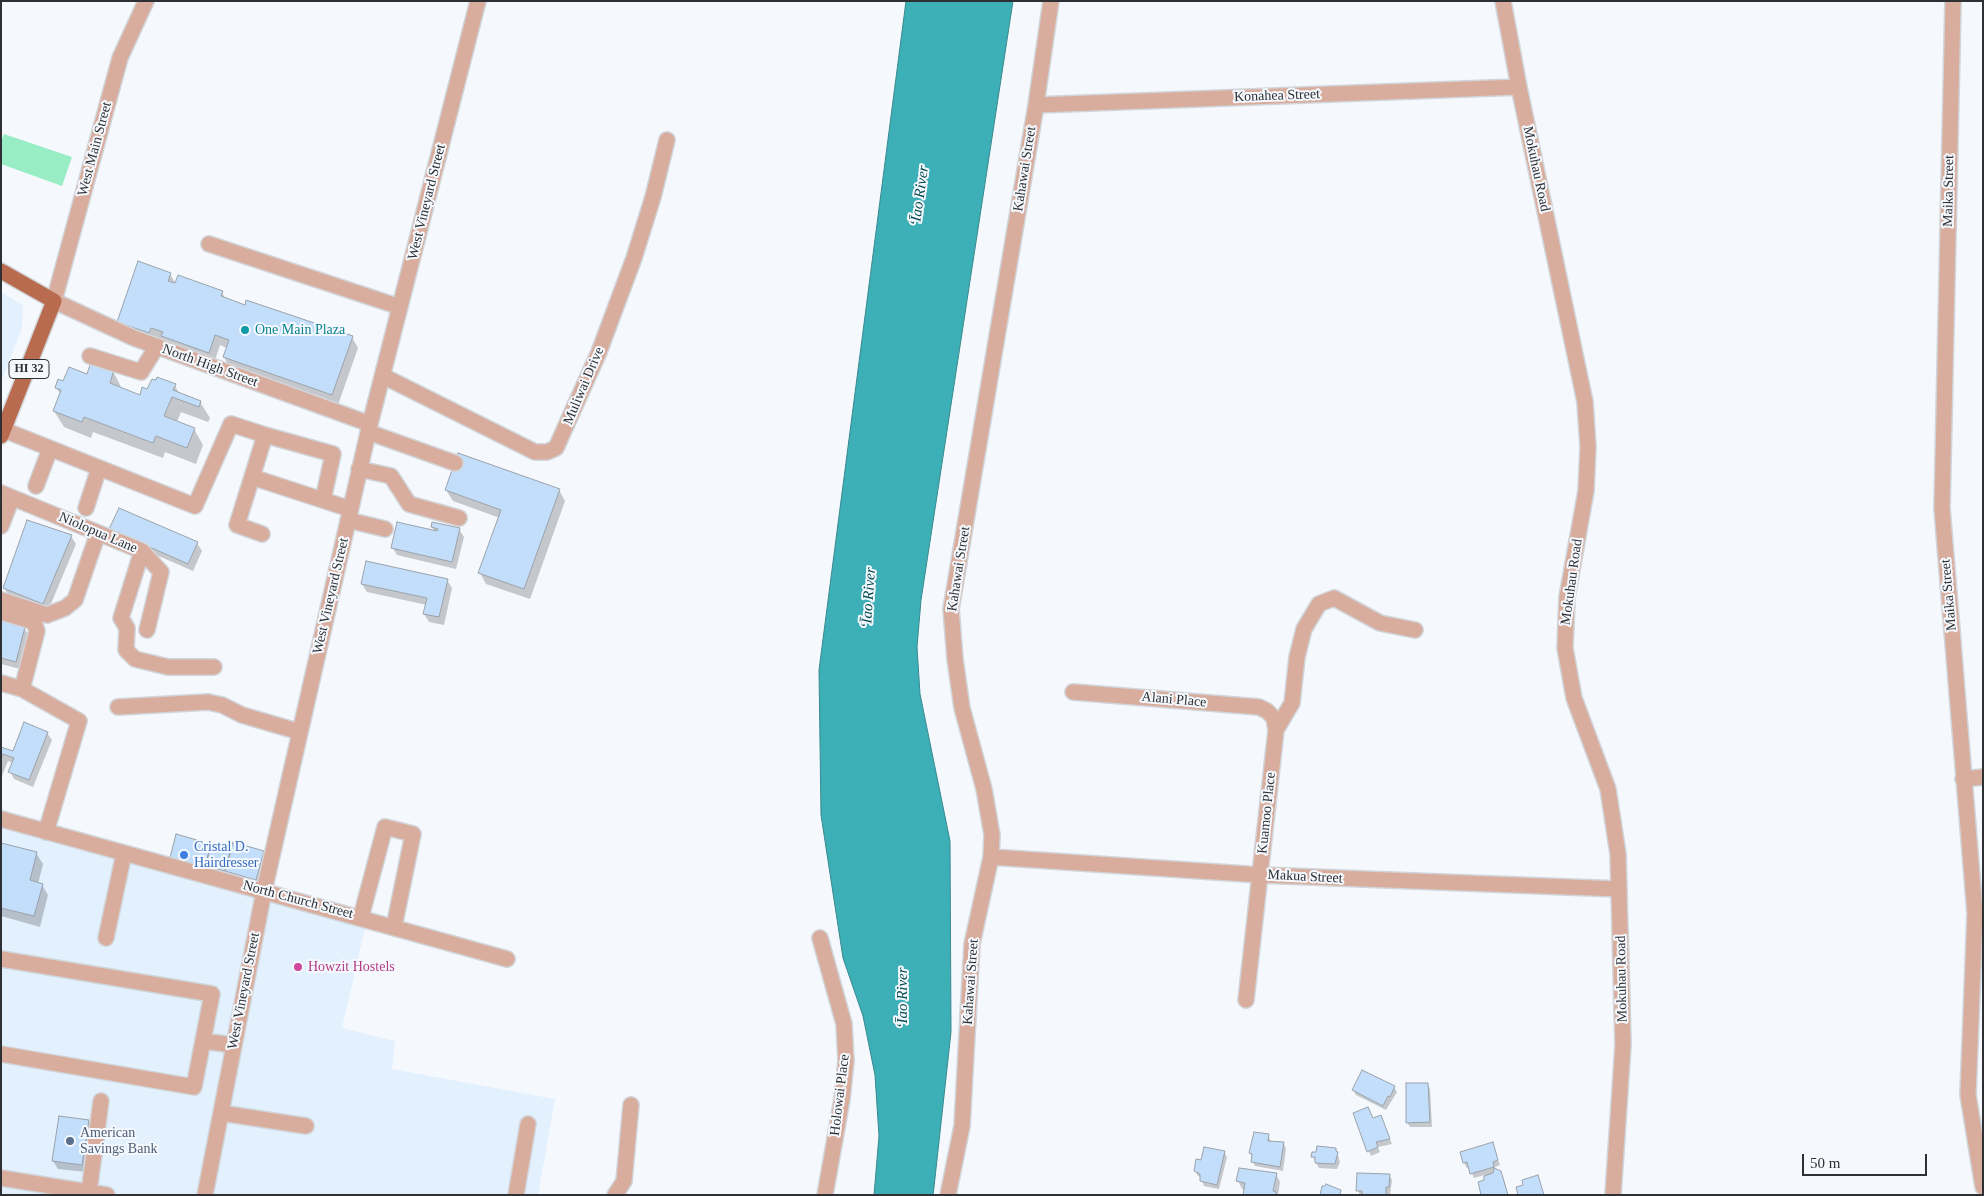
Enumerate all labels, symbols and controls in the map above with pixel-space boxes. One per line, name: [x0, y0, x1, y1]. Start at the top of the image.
street label: Konahea Street: [1234, 86, 1320, 106]
street label: West Main Street: [74, 100, 116, 198]
street label: Kahawai Street: [1010, 125, 1040, 213]
street label: Mokuhau Road: [1519, 125, 1553, 213]
street label: West Vineyard Street: [405, 142, 449, 262]
street label: Maika Street: [1940, 155, 1958, 227]
water label: ʻĪao River: [907, 164, 933, 228]
place label: One Main Plaza: [255, 322, 345, 338]
marker: One Main Plaza: [239, 324, 251, 336]
street label: North High Street: [160, 341, 260, 391]
street label: Muliwai Drive: [560, 345, 608, 427]
road number: HI 32: [9, 359, 49, 378]
street label: Niolopua Lane: [56, 509, 140, 557]
street label: Kahawai Street: [944, 525, 974, 613]
street label: West Vineyard Street: [309, 536, 353, 656]
street label: Mokuhau Road: [1558, 538, 1586, 626]
street label: Maika Street: [1937, 558, 1961, 632]
water label: ʻĪao River: [858, 567, 880, 629]
street label: Alani Place: [1141, 689, 1207, 711]
street label: Kuamoo Place: [1254, 771, 1280, 855]
place label: Cristal D. Hairdresser: [194, 839, 259, 872]
marker: Cristal D. Hairdresser: [178, 849, 190, 861]
street label: Makua Street: [1267, 867, 1343, 887]
street label: North Church Street: [241, 877, 355, 923]
street label: West Vineyard Street: [224, 931, 264, 1051]
street label: Mokuhau Road: [1613, 936, 1631, 1022]
street label: Kahawai Street: [960, 939, 982, 1025]
place label: Howzit Hostels: [308, 959, 395, 975]
marker: Howzit Hostels: [292, 961, 304, 973]
water label: ʻĪao River: [894, 967, 912, 1029]
street label: Holowai Place: [827, 1053, 853, 1137]
place label: American Savings Bank: [80, 1125, 157, 1158]
marker: American Savings Bank: [64, 1135, 76, 1147]
scale bar: [1804, 1144, 1929, 1176]
text: 50 m: [1810, 1155, 1840, 1171]

